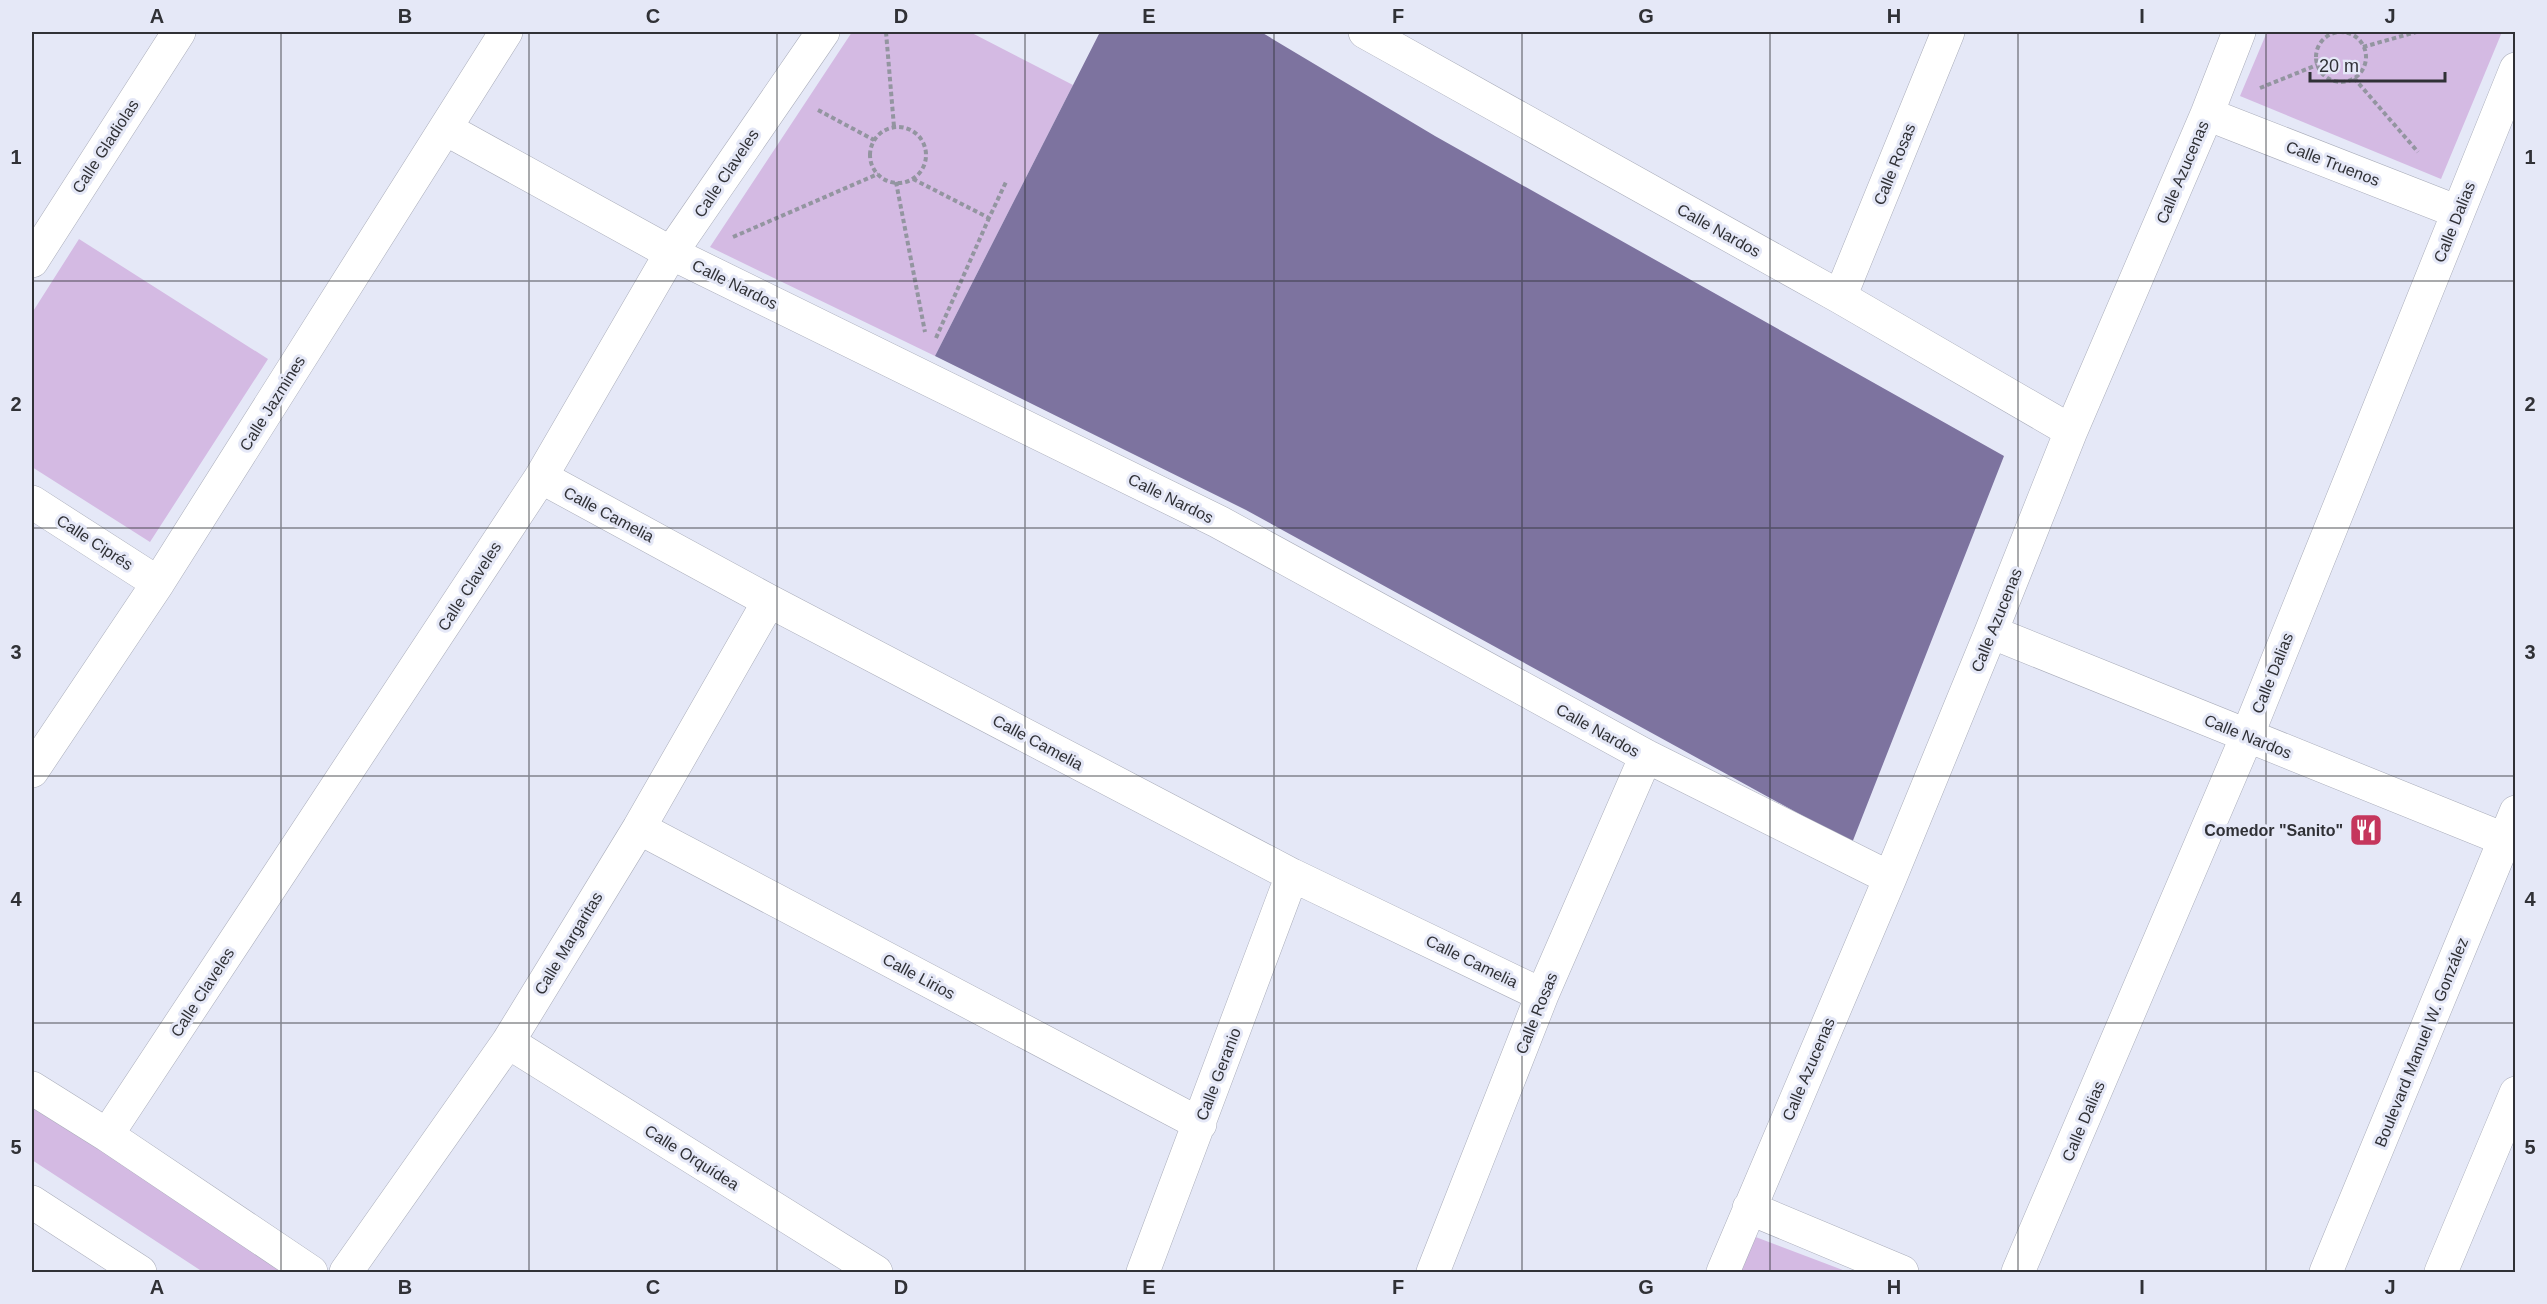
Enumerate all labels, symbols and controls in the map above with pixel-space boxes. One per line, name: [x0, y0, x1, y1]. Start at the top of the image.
text: A: [150, 5, 164, 27]
text: B: [398, 5, 412, 27]
text: C: [646, 5, 660, 27]
text: D: [894, 5, 908, 27]
text: E: [1142, 5, 1156, 27]
text: F: [1392, 5, 1404, 27]
text: G: [1638, 5, 1654, 27]
text: H: [1887, 5, 1901, 27]
text: I: [2139, 5, 2145, 27]
text: J: [2384, 5, 2396, 27]
scale bar: [2310, 45, 2445, 83]
text: 20 m: [2319, 56, 2359, 76]
street label: Calle Gladiolas: [69, 97, 142, 196]
street label: Calle Azucenas: [2153, 118, 2212, 226]
street label: Calle Rosas: [1870, 121, 1919, 207]
street label: Calle Claveles: [691, 126, 762, 220]
street label: Calle Truenos: [2284, 138, 2382, 189]
text: 1: [10, 146, 22, 168]
text: 1: [2524, 146, 2536, 168]
street label: Calle Dalias: [2431, 179, 2478, 265]
street label: Calle Nardos: [1674, 201, 1763, 260]
street label: Calle Nardos: [689, 257, 780, 312]
street label: Calle Jazmines: [236, 353, 308, 454]
text: 2: [10, 393, 22, 415]
text: 2: [2524, 393, 2536, 415]
street label: Calle Nardos: [1125, 471, 1216, 526]
street label: Calle Camelia: [561, 484, 657, 545]
street label: Calle Ciprés: [54, 512, 136, 573]
street label: Calle Claveles: [434, 539, 504, 634]
street label: Calle Azucenas: [1968, 566, 2025, 675]
street label: Calle Dalias: [2249, 630, 2296, 716]
text: 3: [10, 641, 22, 663]
text: 3: [2524, 641, 2536, 663]
street label: Calle Nardos: [1553, 701, 1642, 760]
street label: Calle Nardos: [2202, 711, 2294, 762]
street label: Calle Camelia: [990, 712, 1086, 773]
restaurant icon: Comedor "Sanito": [2348, 812, 2384, 848]
place label: Comedor "Sanito": [2204, 822, 2343, 839]
text: 4: [10, 888, 22, 910]
text: 4: [2524, 888, 2536, 910]
street label: Calle Margaritas: [531, 889, 606, 998]
street label: Calle Camelia: [1423, 932, 1520, 991]
street label: Boulevard Manuel W. González: [2372, 935, 2471, 1149]
street label: Calle Claveles: [167, 945, 237, 1040]
street label: Calle Lirios: [880, 950, 958, 1003]
street label: Calle Rosas: [1512, 970, 1561, 1056]
street label: Calle Azucenas: [1779, 1015, 1838, 1123]
street label: Calle Geranio: [1193, 1025, 1244, 1123]
street label: Calle Dalias: [2059, 1079, 2108, 1164]
street label: Calle Orquídea: [642, 1122, 742, 1193]
text: 5: [10, 1136, 22, 1158]
text: 5: [2524, 1136, 2536, 1158]
text: A: [150, 1276, 164, 1298]
text: B: [398, 1276, 412, 1298]
text: C: [646, 1276, 660, 1298]
text: D: [894, 1276, 908, 1298]
text: E: [1142, 1276, 1156, 1298]
text: F: [1392, 1276, 1404, 1298]
text: G: [1638, 1276, 1654, 1298]
text: H: [1887, 1276, 1901, 1298]
text: I: [2139, 1276, 2145, 1298]
text: J: [2384, 1276, 2396, 1298]

